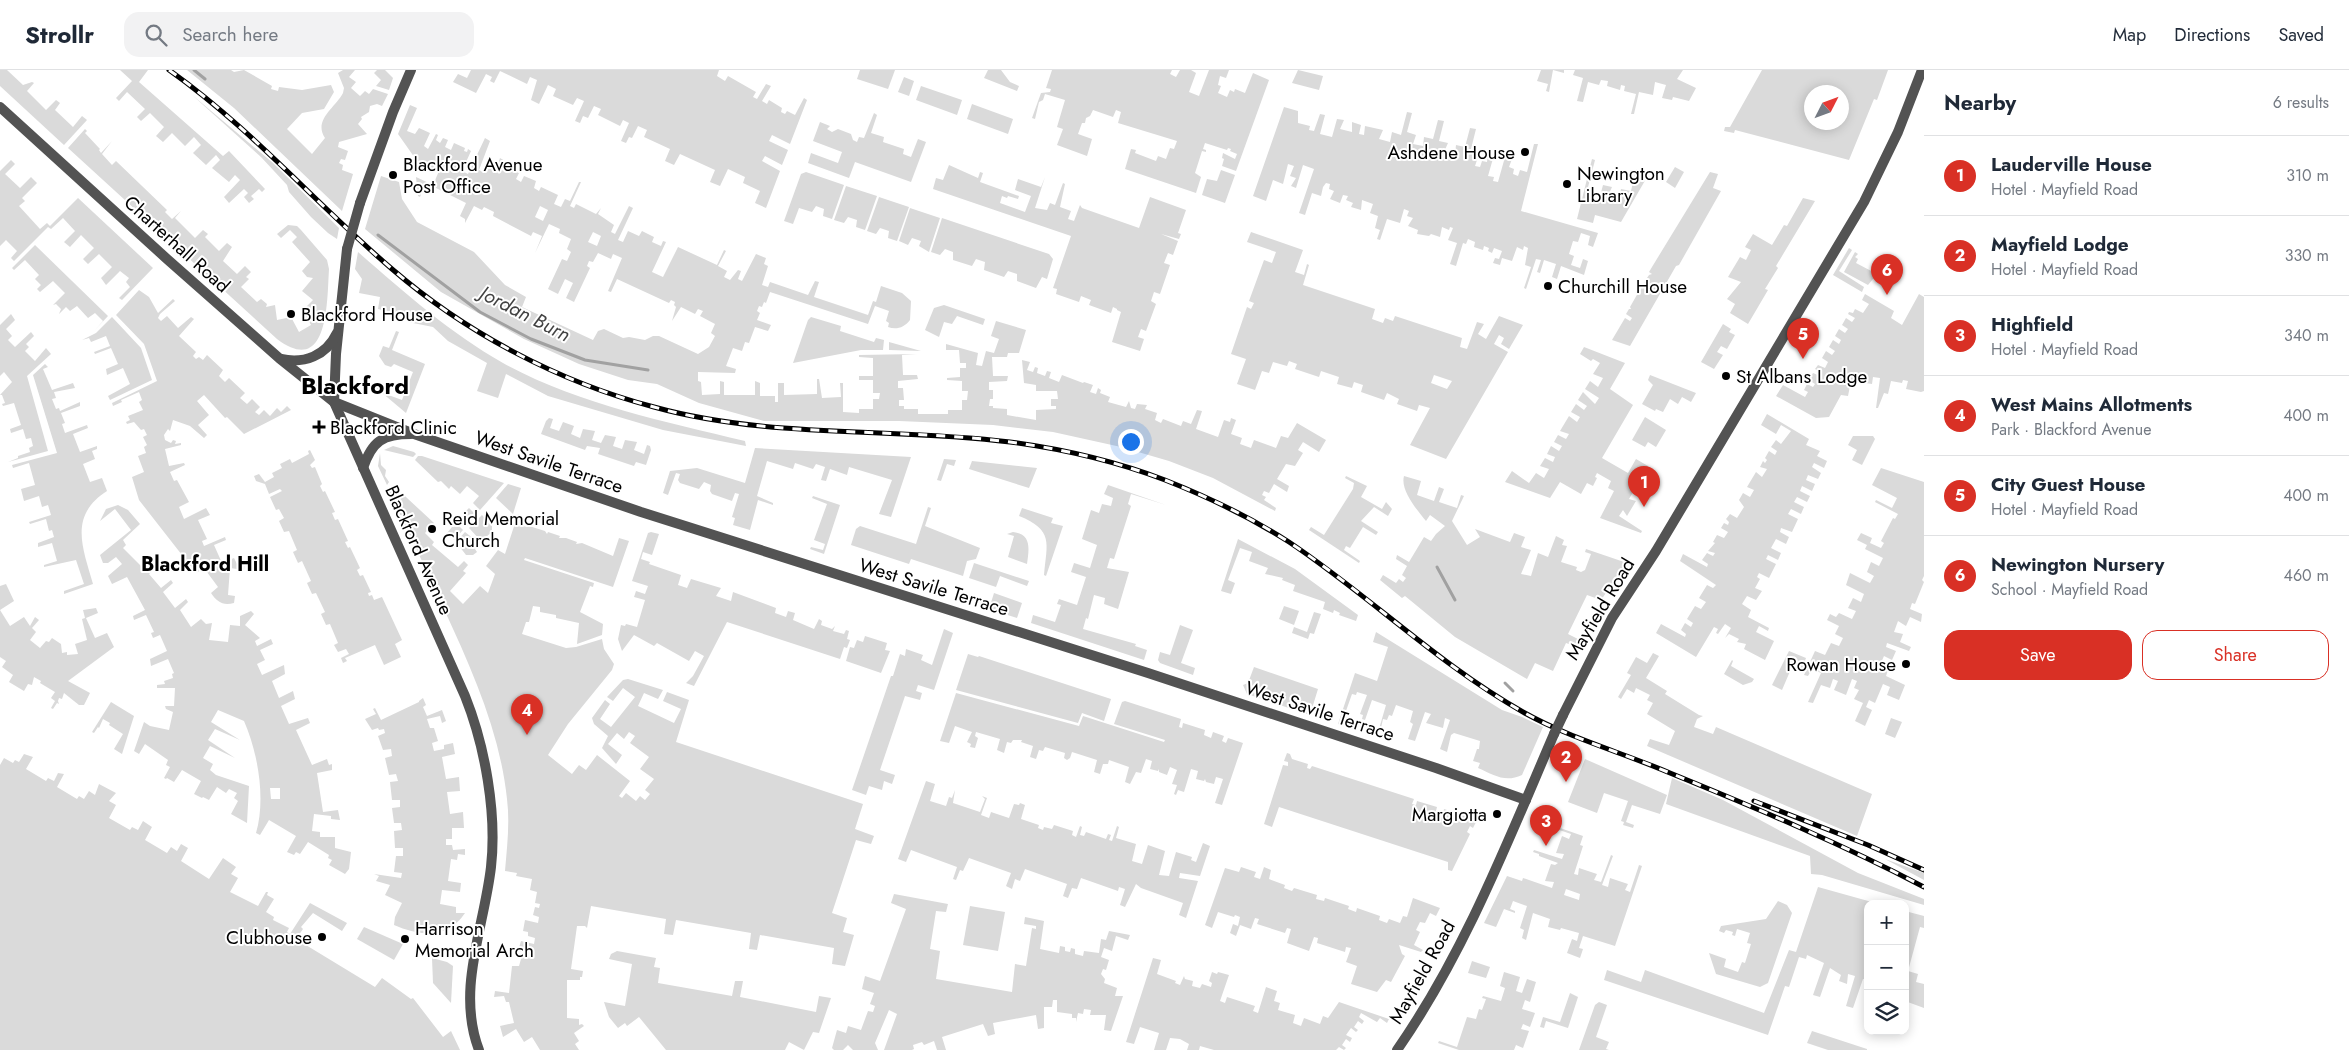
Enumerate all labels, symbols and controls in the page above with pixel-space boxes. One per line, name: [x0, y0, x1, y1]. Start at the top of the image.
search box: [124, 12, 474, 57]
text: Strollr: [25, 17, 94, 52]
icon: search: [142, 21, 170, 49]
text: Search here: [182, 21, 278, 48]
text: Map: [2113, 22, 2146, 48]
text: Directions: [2174, 22, 2250, 48]
text: Saved: [2278, 22, 2324, 48]
north arrow: [1804, 85, 1849, 130]
text: Nearby: [1944, 88, 2016, 118]
text: 6 results: [2273, 91, 2329, 114]
place label: Ashdene House: [1387, 139, 1515, 166]
marker: Ashdene House: [1519, 146, 1531, 158]
place label: Blackford Avenue Post Office: [403, 151, 543, 200]
text: Lauderville House: [1991, 151, 2152, 178]
place label: Newington Library: [1577, 160, 1665, 209]
text: 1: [1956, 164, 1964, 187]
text: 310 m: [2286, 164, 2329, 187]
marker: Blackford Avenue Post Office: [387, 169, 399, 181]
marker: Newington Library: [1561, 178, 1573, 190]
text: Hotel · Mayfield Road: [1991, 178, 2138, 201]
street label: Charterhall Road: [118, 189, 236, 299]
text: Mayfield Lodge: [1991, 231, 2129, 258]
text: 2: [1955, 244, 1965, 267]
text: 330 m: [2285, 244, 2329, 267]
pin: 6: [1871, 254, 1903, 295]
text: Hotel · Mayfield Road: [1991, 258, 2138, 281]
place label: Churchill House: [1558, 273, 1687, 300]
water label: Jordan Burn: [471, 277, 575, 349]
marker: Churchill House: [1542, 280, 1554, 292]
place label: Blackford House: [301, 301, 433, 328]
marker: Blackford House: [285, 308, 297, 320]
text: Highfield: [1991, 311, 2073, 338]
pin: 5: [1787, 318, 1819, 359]
text: 3: [1955, 324, 1965, 347]
text: 340 m: [2284, 324, 2329, 347]
text: Hotel · Mayfield Road: [1991, 338, 2138, 361]
place label: St Albans Lodge: [1736, 363, 1867, 390]
district label: Blackford: [301, 368, 409, 403]
marker: St Albans Lodge: [1720, 370, 1732, 382]
text: West Mains Allotments: [1991, 391, 2192, 418]
text: 4: [1954, 404, 1966, 427]
text: 400 m: [2283, 404, 2329, 427]
place label: Blackford Clinic: [330, 414, 457, 441]
text: Park · Blackford Avenue: [1991, 418, 2151, 441]
marker: Blackford Clinic: [312, 420, 326, 434]
street label: West Savile Terrace: [471, 424, 627, 500]
your location: [1118, 429, 1144, 455]
pin: 1: [1628, 466, 1660, 507]
text: City Guest House: [1991, 471, 2146, 498]
street label: Blackford Avenue: [378, 481, 460, 619]
text: 5: [1955, 484, 1965, 507]
text: 400 m: [2283, 484, 2329, 507]
text: Hotel · Mayfield Road: [1991, 498, 2138, 521]
place label: Reid Memorial Church: [442, 505, 559, 554]
marker: Reid Memorial Church: [426, 523, 438, 535]
district label: Blackford Hill: [141, 550, 269, 579]
street label: West Savile Terrace: [856, 551, 1012, 623]
text: Newington Nursery: [1991, 551, 2164, 578]
street label: Mayfield Road: [1559, 553, 1641, 665]
text: 6: [1955, 564, 1965, 587]
text: 460 m: [2284, 564, 2329, 587]
text: School · Mayfield Road: [1991, 578, 2148, 601]
button: Save: [1944, 630, 2132, 680]
button: Share: [2142, 630, 2329, 680]
place label: Rowan House: [1786, 651, 1896, 678]
marker: Rowan House: [1900, 658, 1912, 670]
street label: West Savile Terrace: [1242, 674, 1398, 748]
pin: 4: [511, 694, 543, 735]
pin: 2: [1550, 741, 1582, 782]
place label: Margiotta: [1412, 801, 1487, 828]
pin: 3: [1530, 805, 1562, 846]
marker: Margiotta: [1491, 808, 1503, 820]
map controls: [1864, 900, 1909, 1035]
button: +: [1864, 900, 1909, 945]
place label: Harrison Memorial Arch: [415, 915, 534, 964]
street label: Mayfield Road: [1382, 915, 1462, 1029]
place label: Clubhouse: [226, 924, 312, 951]
marker: Clubhouse: [316, 931, 328, 943]
marker: Harrison Memorial Arch: [399, 933, 411, 945]
button: −: [1864, 945, 1909, 990]
button: layers: [1864, 990, 1909, 1035]

